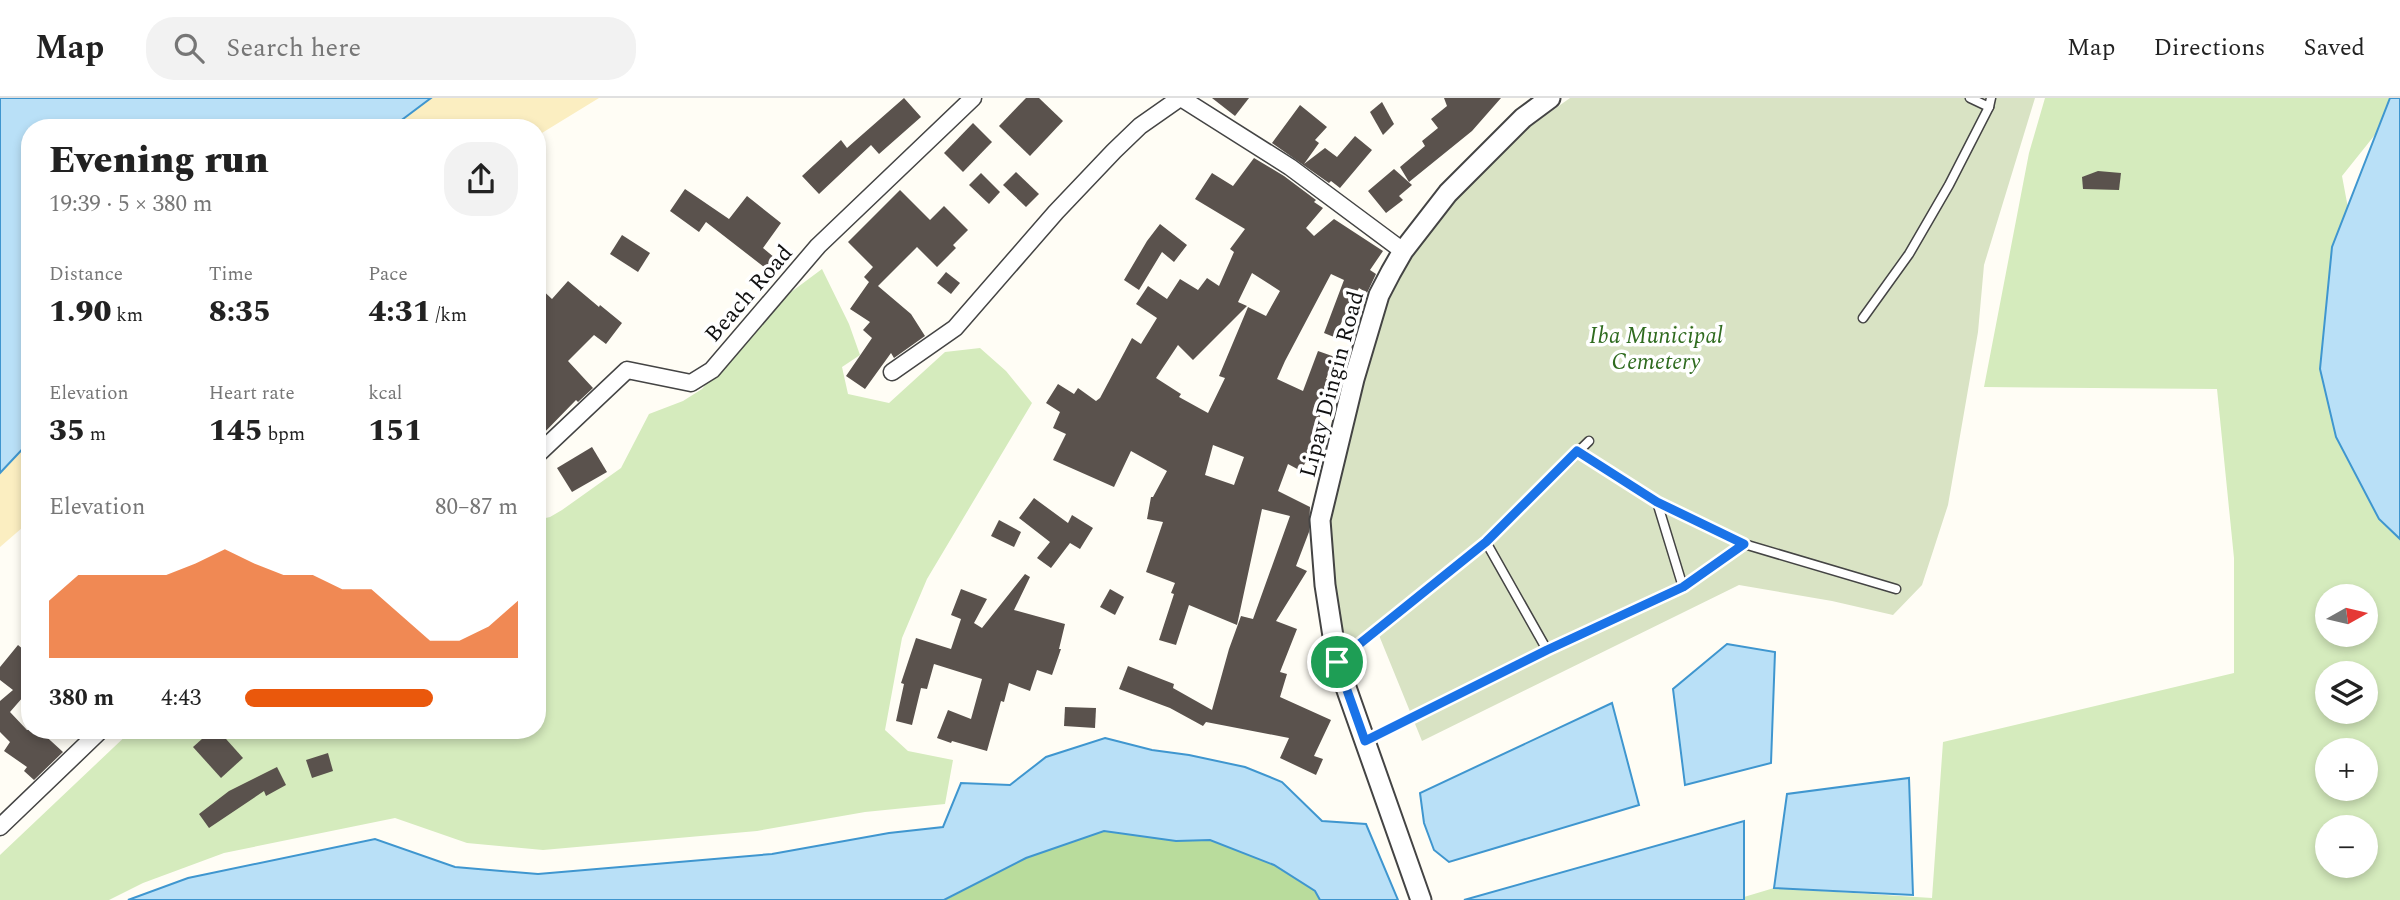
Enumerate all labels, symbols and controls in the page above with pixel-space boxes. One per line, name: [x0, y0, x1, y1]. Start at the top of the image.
search box: [146, 17, 636, 80]
text: Map: [35, 23, 104, 73]
text: Search here: [226, 28, 361, 68]
icon: search: [170, 29, 208, 67]
text: Map: [2067, 30, 2115, 66]
text: Directions: [2153, 30, 2265, 66]
text: Saved: [2303, 30, 2365, 66]
text: Evening run: [49, 132, 269, 190]
button: share: [444, 142, 518, 216]
text: 19:39 · 5 × 380 m: [49, 187, 213, 222]
street label: Beach Road: [697, 237, 802, 351]
text: Distance: [49, 260, 123, 289]
text: Time: [209, 260, 253, 289]
text: Pace: [368, 260, 408, 289]
street label: Lipay Dingin Road: [1291, 287, 1374, 482]
text: 1.90: [49, 289, 111, 335]
text: 8:35: [209, 289, 271, 335]
text: 4:31: [368, 289, 431, 335]
text: km: [111, 301, 143, 330]
text: /km: [431, 301, 467, 330]
park label: Iba Municipal Cemetery: [1589, 319, 1723, 380]
text: Elevation: [49, 379, 129, 408]
text: Heart rate: [209, 379, 295, 408]
text: kcal: [368, 379, 402, 408]
text: 35: [49, 408, 85, 454]
text: 145: [209, 408, 263, 454]
text: 151: [368, 408, 422, 454]
text: m: [85, 420, 106, 449]
text: bpm: [263, 420, 305, 449]
text: Elevation: [49, 490, 145, 525]
text: 80–87 m: [435, 490, 518, 525]
north arrow: [2315, 584, 2378, 648]
map controls: [2315, 584, 2378, 878]
pin: [1307, 632, 1367, 692]
icon: arrive: [1318, 643, 1356, 681]
button: layers: [2315, 661, 2378, 724]
text: 380 m: [49, 681, 114, 716]
text: 4:43: [161, 681, 201, 716]
button: +: [2315, 738, 2378, 801]
button: −: [2315, 815, 2378, 878]

